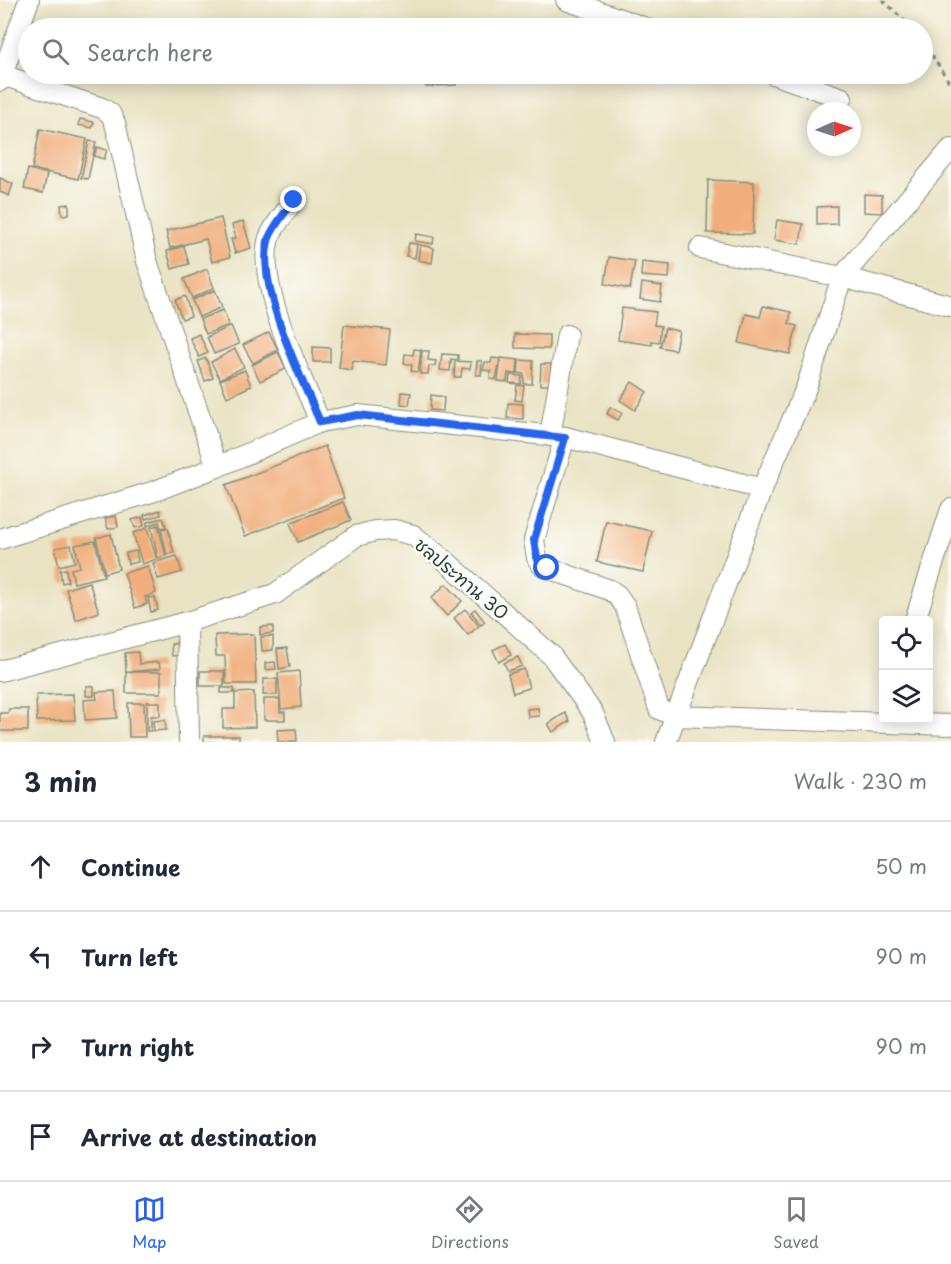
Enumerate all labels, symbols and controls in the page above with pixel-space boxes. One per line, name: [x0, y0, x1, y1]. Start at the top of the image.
search box: [18, 18, 933, 84]
icon: search: [39, 35, 72, 68]
text: Search here: [87, 35, 213, 68]
north arrow: [807, 102, 861, 156]
route end: [280, 186, 306, 212]
street label: ชลประทาน 30: [409, 531, 515, 625]
route start: [533, 554, 559, 580]
map controls: [879, 616, 933, 724]
button: locate: [879, 616, 933, 670]
button: layers: [879, 670, 933, 724]
text: 3 min: [24, 762, 97, 801]
text: Walk · 230 m: [794, 766, 927, 796]
icon: ahead: [24, 850, 57, 883]
text: Continue: [81, 850, 180, 883]
text: 50 m: [875, 851, 927, 881]
icon: left: [24, 940, 57, 973]
text: Turn left: [81, 940, 178, 973]
text: 90 m: [876, 941, 927, 971]
icon: right: [24, 1030, 57, 1063]
text: Turn right: [81, 1030, 194, 1063]
text: 90 m: [876, 1031, 927, 1061]
icon: arrive: [24, 1120, 57, 1153]
text: Arrive at destination: [81, 1120, 317, 1153]
tab: Map: [132, 1193, 166, 1253]
tab: Directions: [431, 1193, 509, 1253]
tab: Saved: [773, 1193, 819, 1253]

